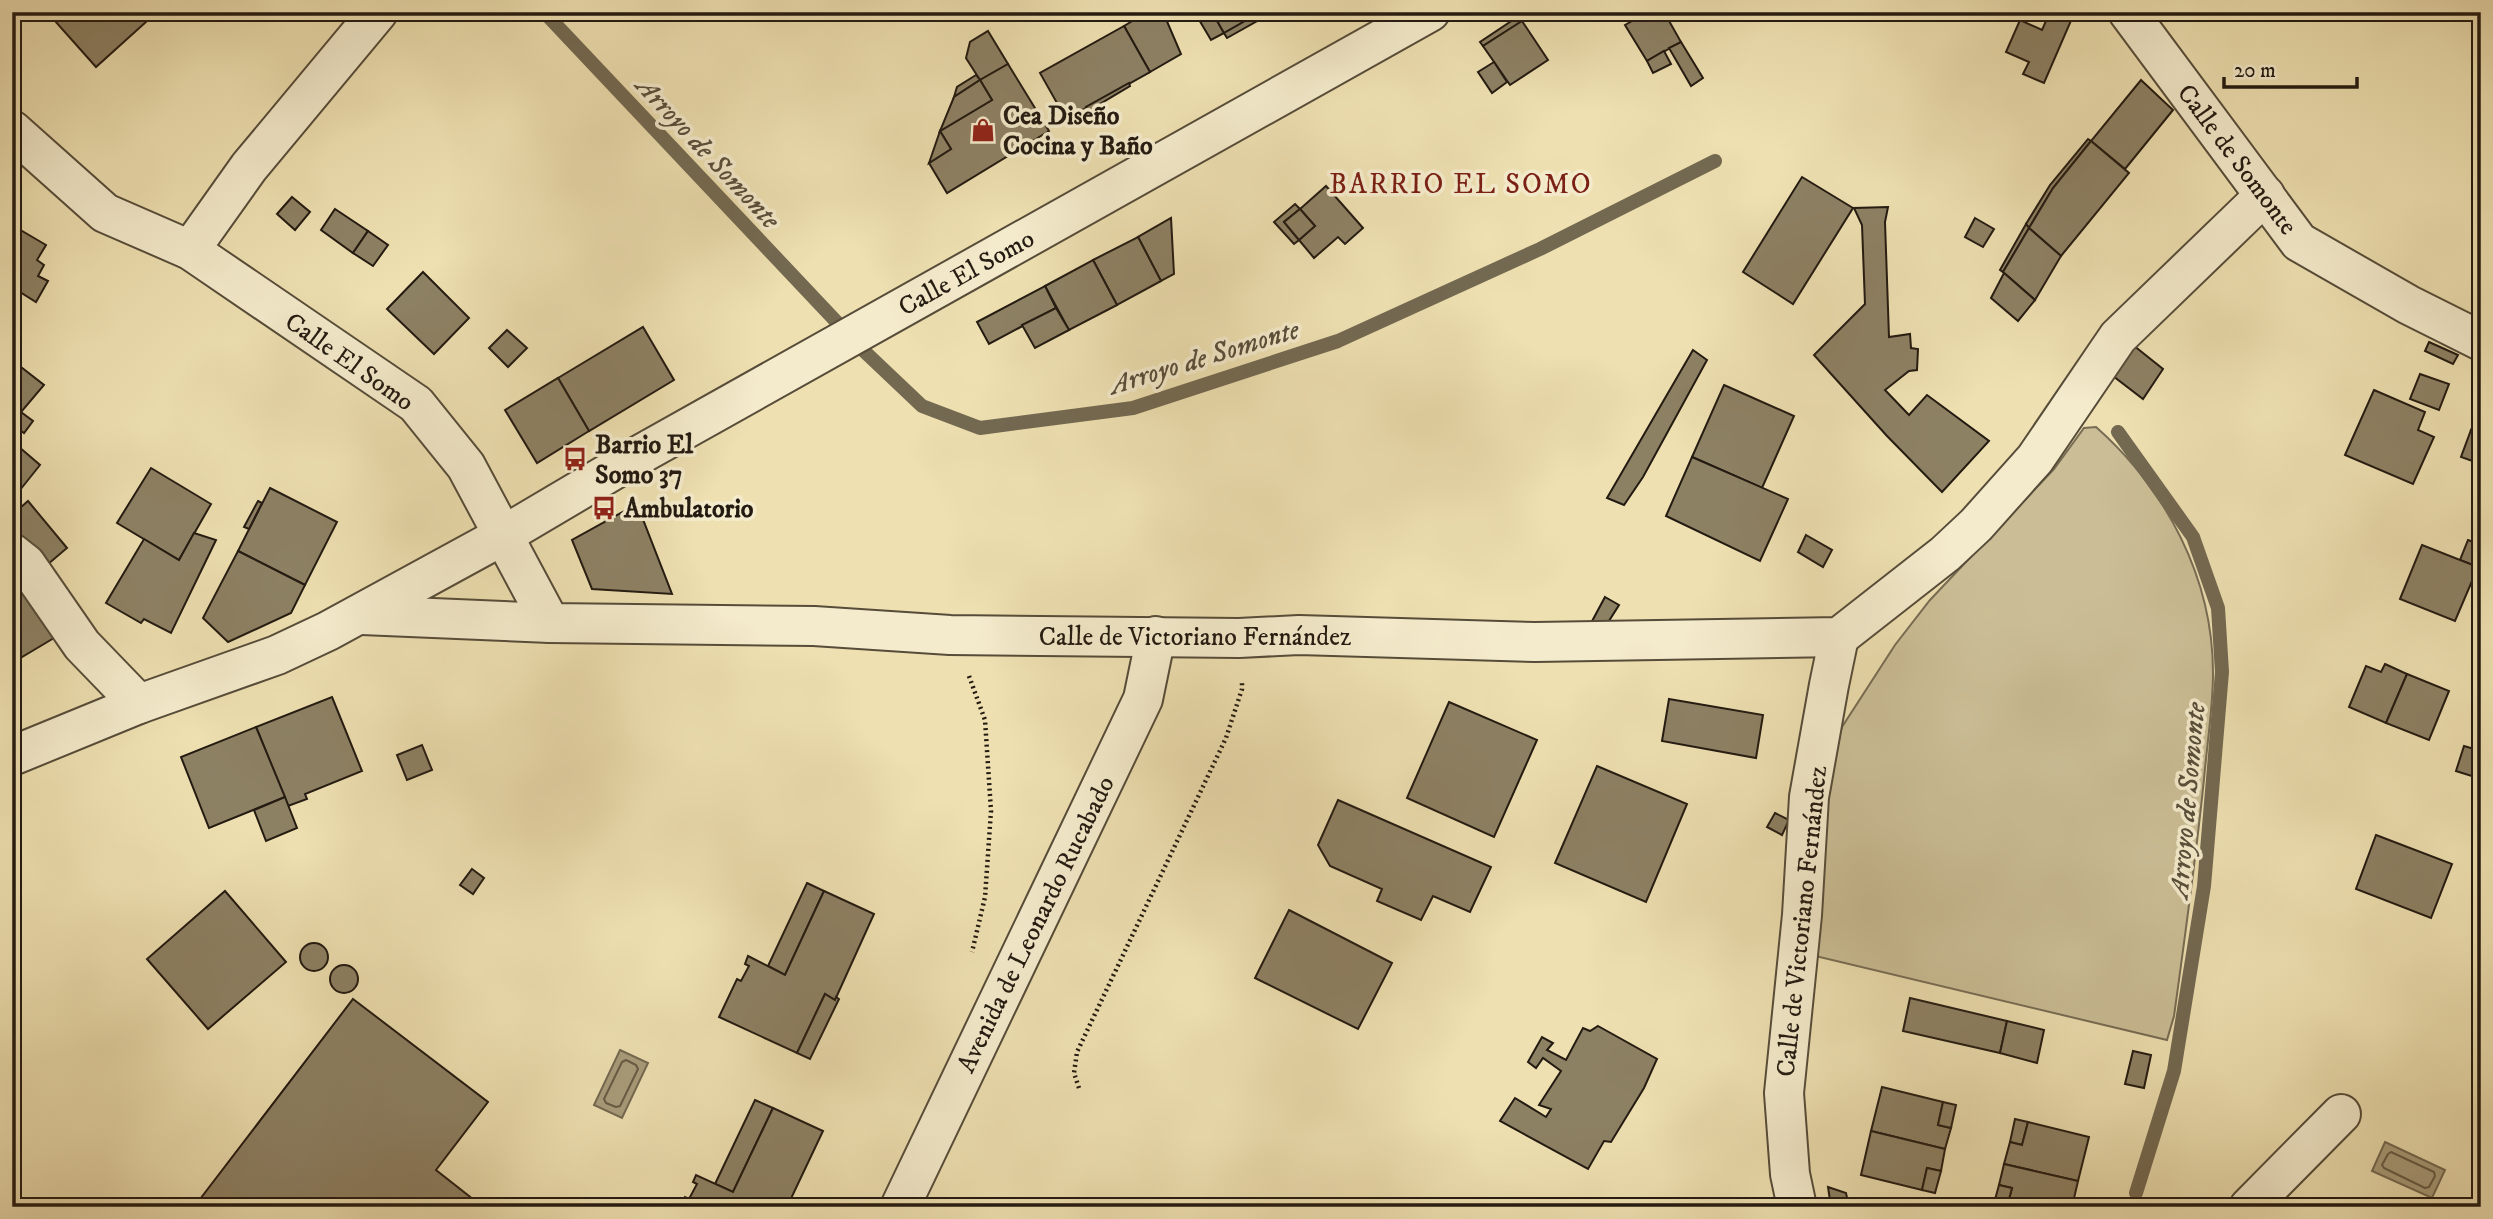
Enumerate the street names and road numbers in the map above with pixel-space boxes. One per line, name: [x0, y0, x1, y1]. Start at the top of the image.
street label: Calle de Somonte: [2169, 78, 2304, 242]
street label: Calle El Somo: [893, 222, 1040, 324]
street label: Calle El Somo: [278, 306, 420, 419]
street label: Calle de Victoriano Fernández: [1039, 621, 1351, 654]
street label: Calle de Victoriano Fernández: [1770, 764, 1835, 1078]
street label: Avenida de Leonardo Rucabado: [950, 771, 1123, 1078]

